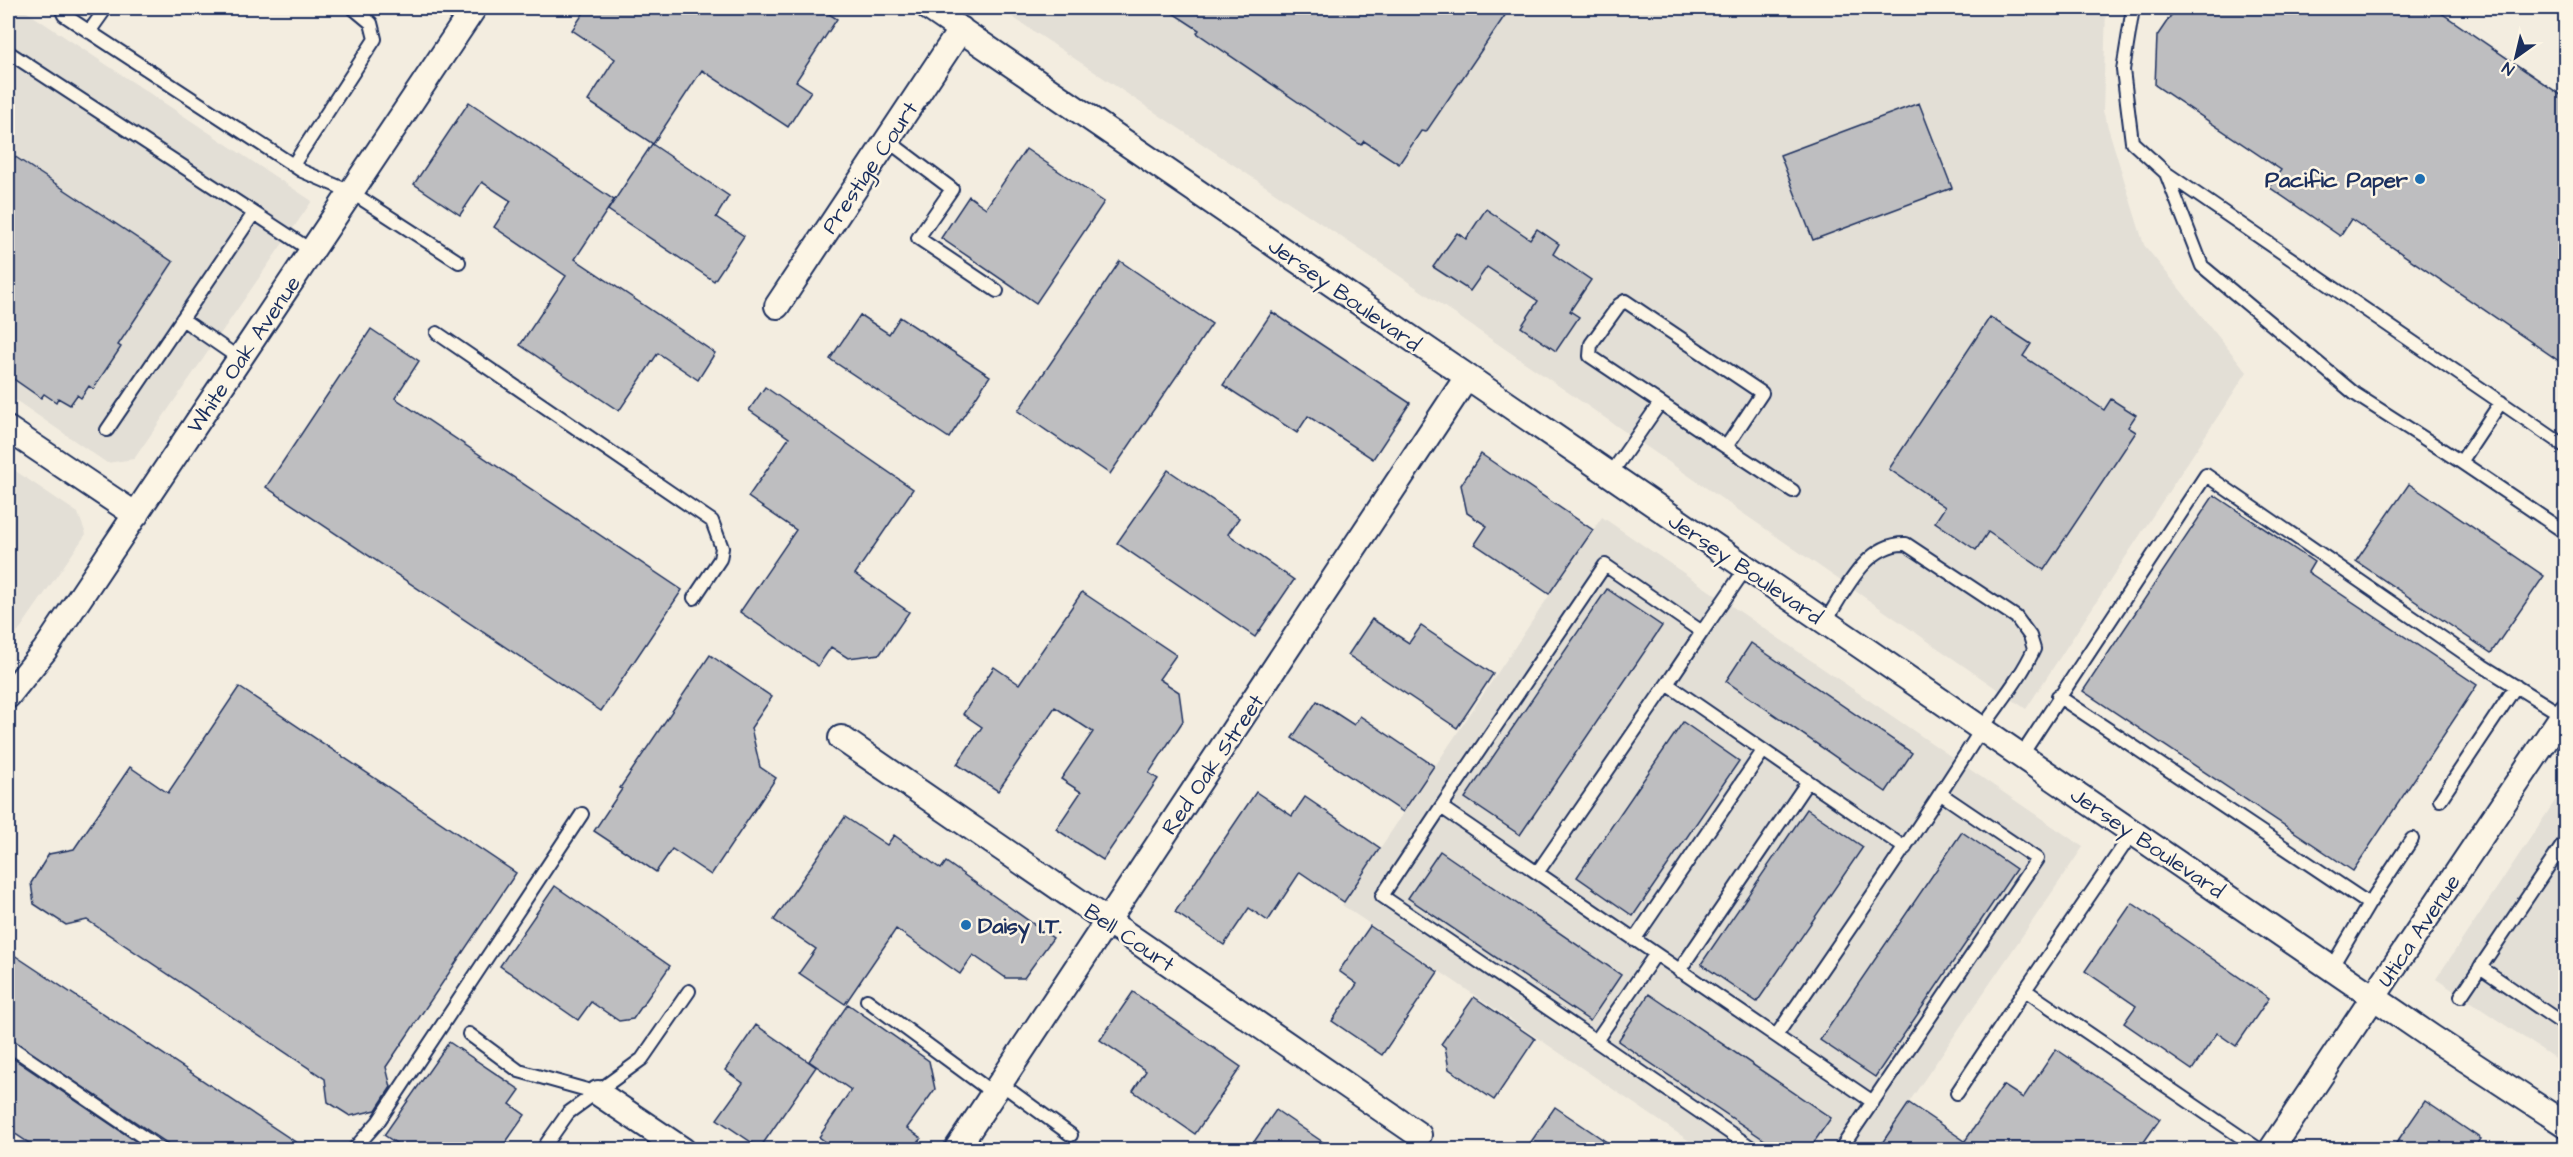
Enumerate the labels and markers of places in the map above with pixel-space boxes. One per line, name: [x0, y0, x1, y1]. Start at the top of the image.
place label: Pacific Paper: [2265, 165, 2409, 196]
marker: Pacific Paper: [2413, 172, 2427, 186]
place label: Daisy I.T.: [978, 911, 1062, 944]
marker: Daisy I.T.: [959, 918, 973, 932]

